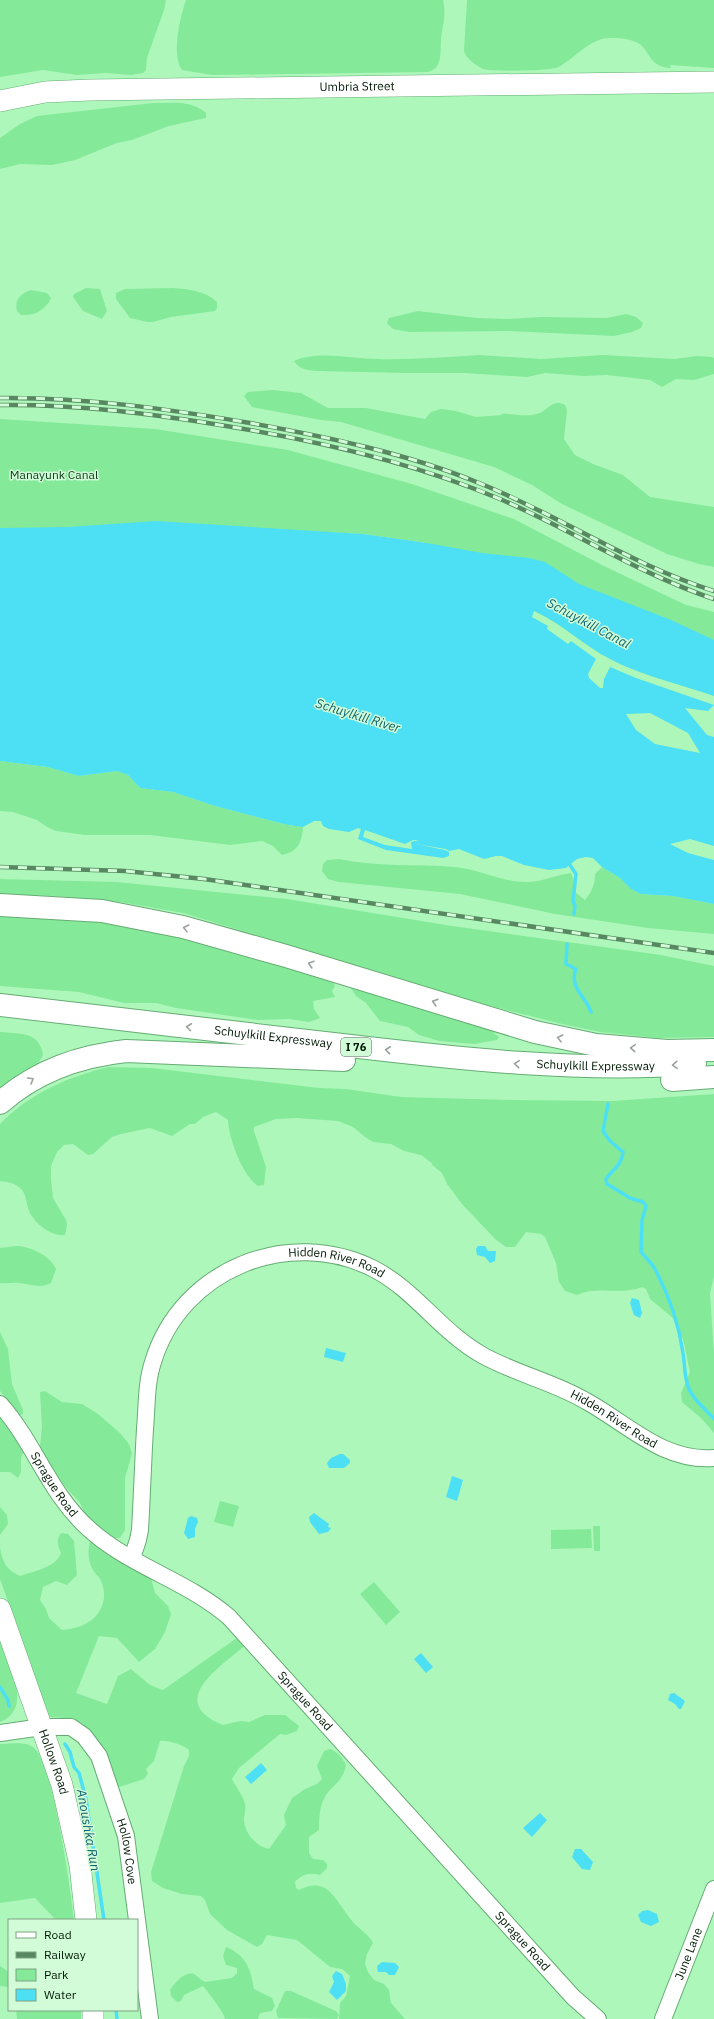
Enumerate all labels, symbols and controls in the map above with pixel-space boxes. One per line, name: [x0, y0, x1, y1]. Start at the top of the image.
street label: Umbria Street: [319, 78, 395, 94]
park label: Manayunk Canal: [10, 467, 98, 482]
water label: Schuylkill Canal: [544, 594, 634, 653]
water label: Schuylkill River: [314, 695, 403, 737]
one-way arrow: [183, 924, 190, 932]
one-way arrow: [308, 960, 315, 968]
one-way arrow: [432, 998, 439, 1007]
street label: Schuylkill Expressway: [213, 1022, 333, 1051]
one-way arrow: [186, 1023, 192, 1032]
one-way arrow: [557, 1035, 563, 1043]
road number: I 76: [341, 1038, 371, 1056]
one-way arrow: [630, 1043, 636, 1052]
one-way arrow: [385, 1046, 391, 1055]
street label: Schuylkill Expressway: [536, 1056, 655, 1073]
one-way arrow: [514, 1059, 520, 1068]
one-way arrow: [672, 1061, 678, 1070]
one-way arrow: [27, 1078, 34, 1085]
street label: Hidden River Road: [288, 1244, 388, 1281]
street label: Hidden River Road: [568, 1386, 660, 1451]
street label: Sprague Road: [28, 1449, 81, 1520]
street label: Sprague Road: [275, 1668, 336, 1733]
street label: Hollow Road: [36, 1727, 72, 1796]
water label: Anoushka Run: [73, 1787, 104, 1872]
street label: Hollow Cove: [114, 1816, 140, 1886]
street label: Sprague Road: [492, 1908, 554, 1974]
legend: [8, 1919, 138, 2011]
street label: June Lane: [671, 1925, 705, 1982]
text: Road: [44, 1927, 72, 1942]
text: Railway: [44, 1947, 86, 1962]
text: Park: [44, 1967, 69, 1982]
text: Water: [44, 1987, 77, 2002]

